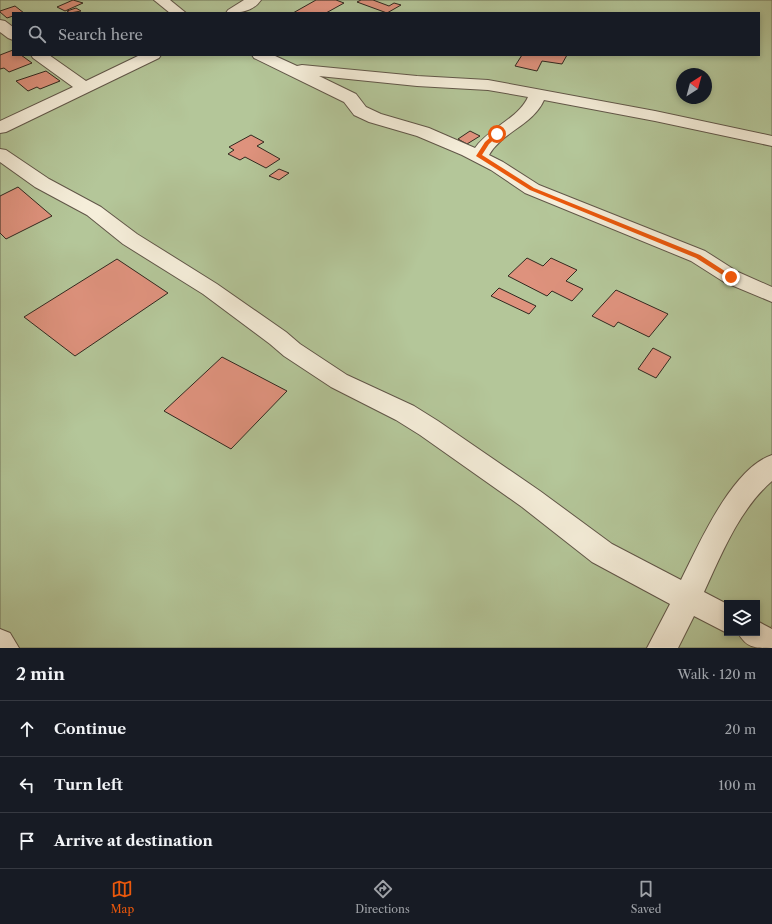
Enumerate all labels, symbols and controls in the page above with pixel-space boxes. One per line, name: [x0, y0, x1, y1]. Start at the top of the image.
search box: [12, 12, 760, 56]
icon: search: [26, 23, 48, 45]
text: Search here: [58, 25, 143, 44]
north arrow: [676, 68, 712, 104]
route start: [488, 125, 506, 143]
route end: [722, 268, 740, 286]
map controls: [724, 600, 760, 636]
button: layers: [724, 600, 760, 636]
text: 2 min: [16, 664, 65, 684]
text: Walk · 120 m: [678, 666, 756, 682]
icon: ahead: [16, 718, 38, 740]
text: Continue: [54, 719, 126, 738]
text: 20 m: [725, 721, 756, 737]
icon: left: [16, 774, 38, 796]
text: Turn left: [54, 775, 123, 794]
text: 100 m: [718, 777, 756, 793]
icon: arrive: [16, 830, 38, 852]
text: Arrive at destination: [54, 831, 213, 850]
tab: Map: [111, 878, 134, 916]
tab: Directions: [355, 878, 410, 916]
tab: Saved: [631, 878, 661, 916]

